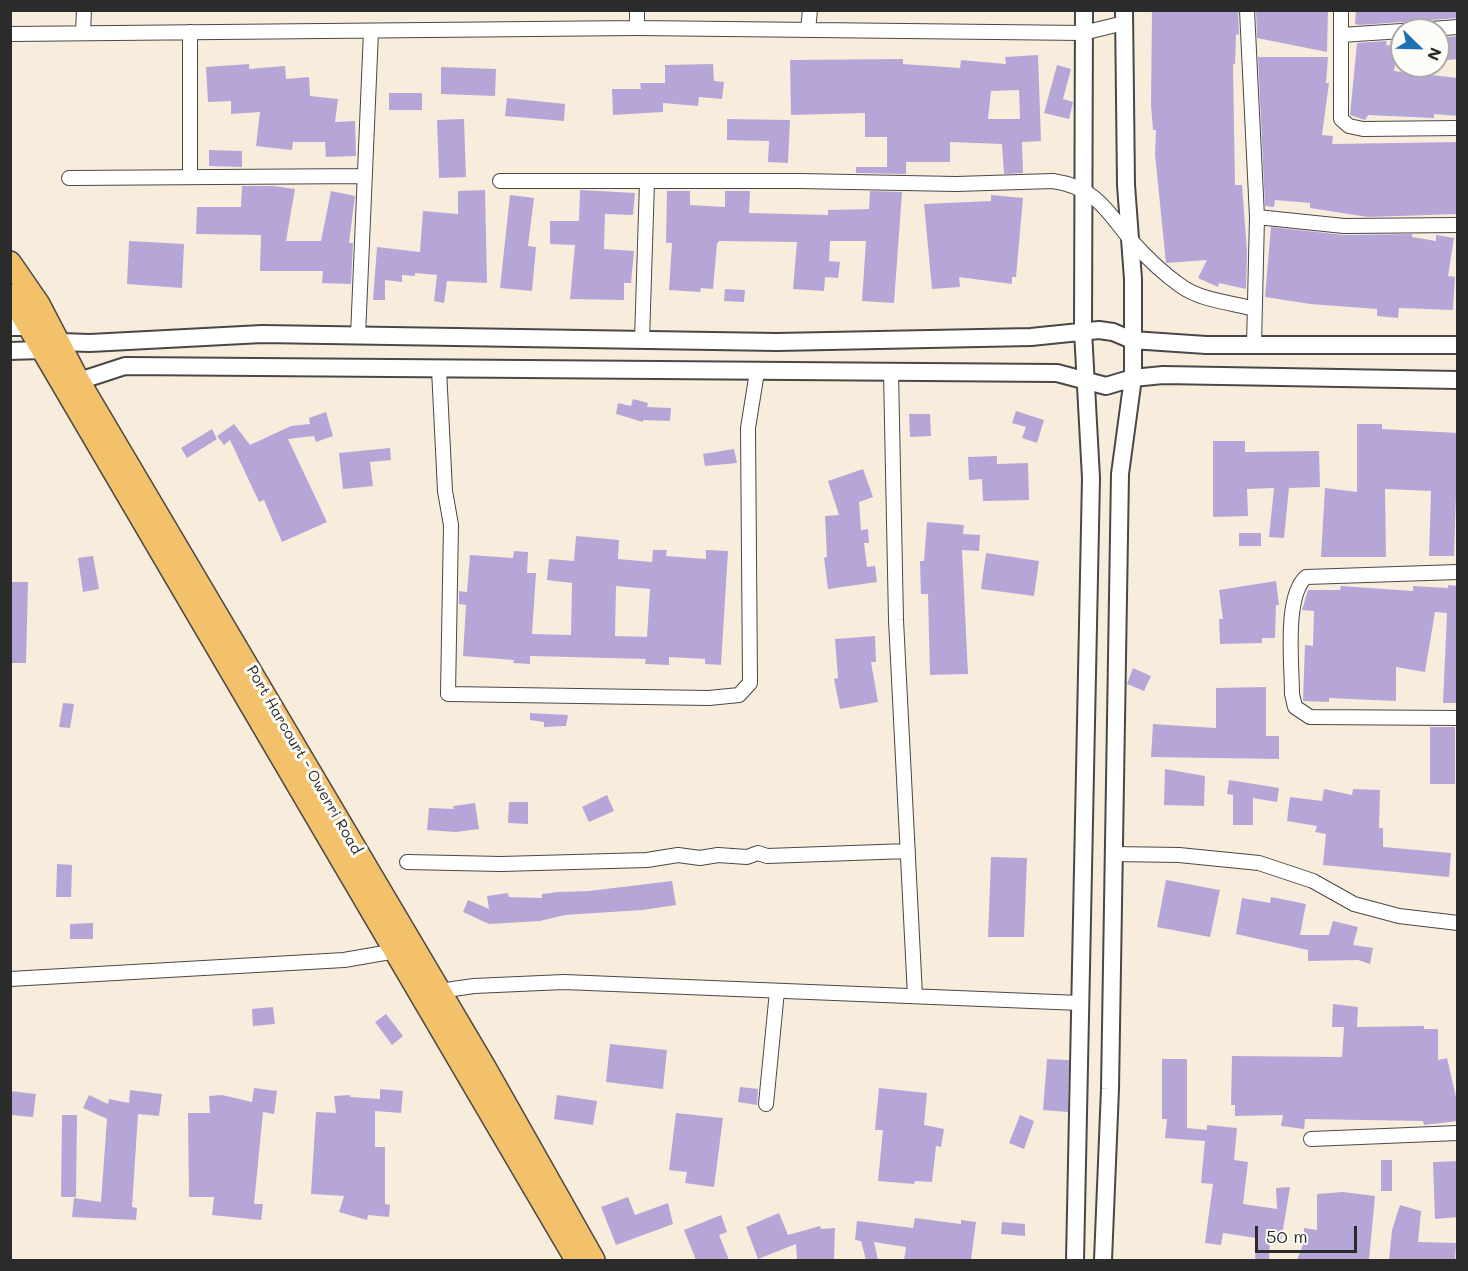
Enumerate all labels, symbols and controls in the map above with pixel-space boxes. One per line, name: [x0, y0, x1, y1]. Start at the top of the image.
north arrow: [1390, 18, 1450, 78]
text: N: [1423, 45, 1447, 64]
street label: Port Harcourt - Owerri Road: [242, 662, 366, 858]
scale bar: [1258, 1214, 1360, 1252]
text: 50 m: [1266, 1224, 1308, 1248]

